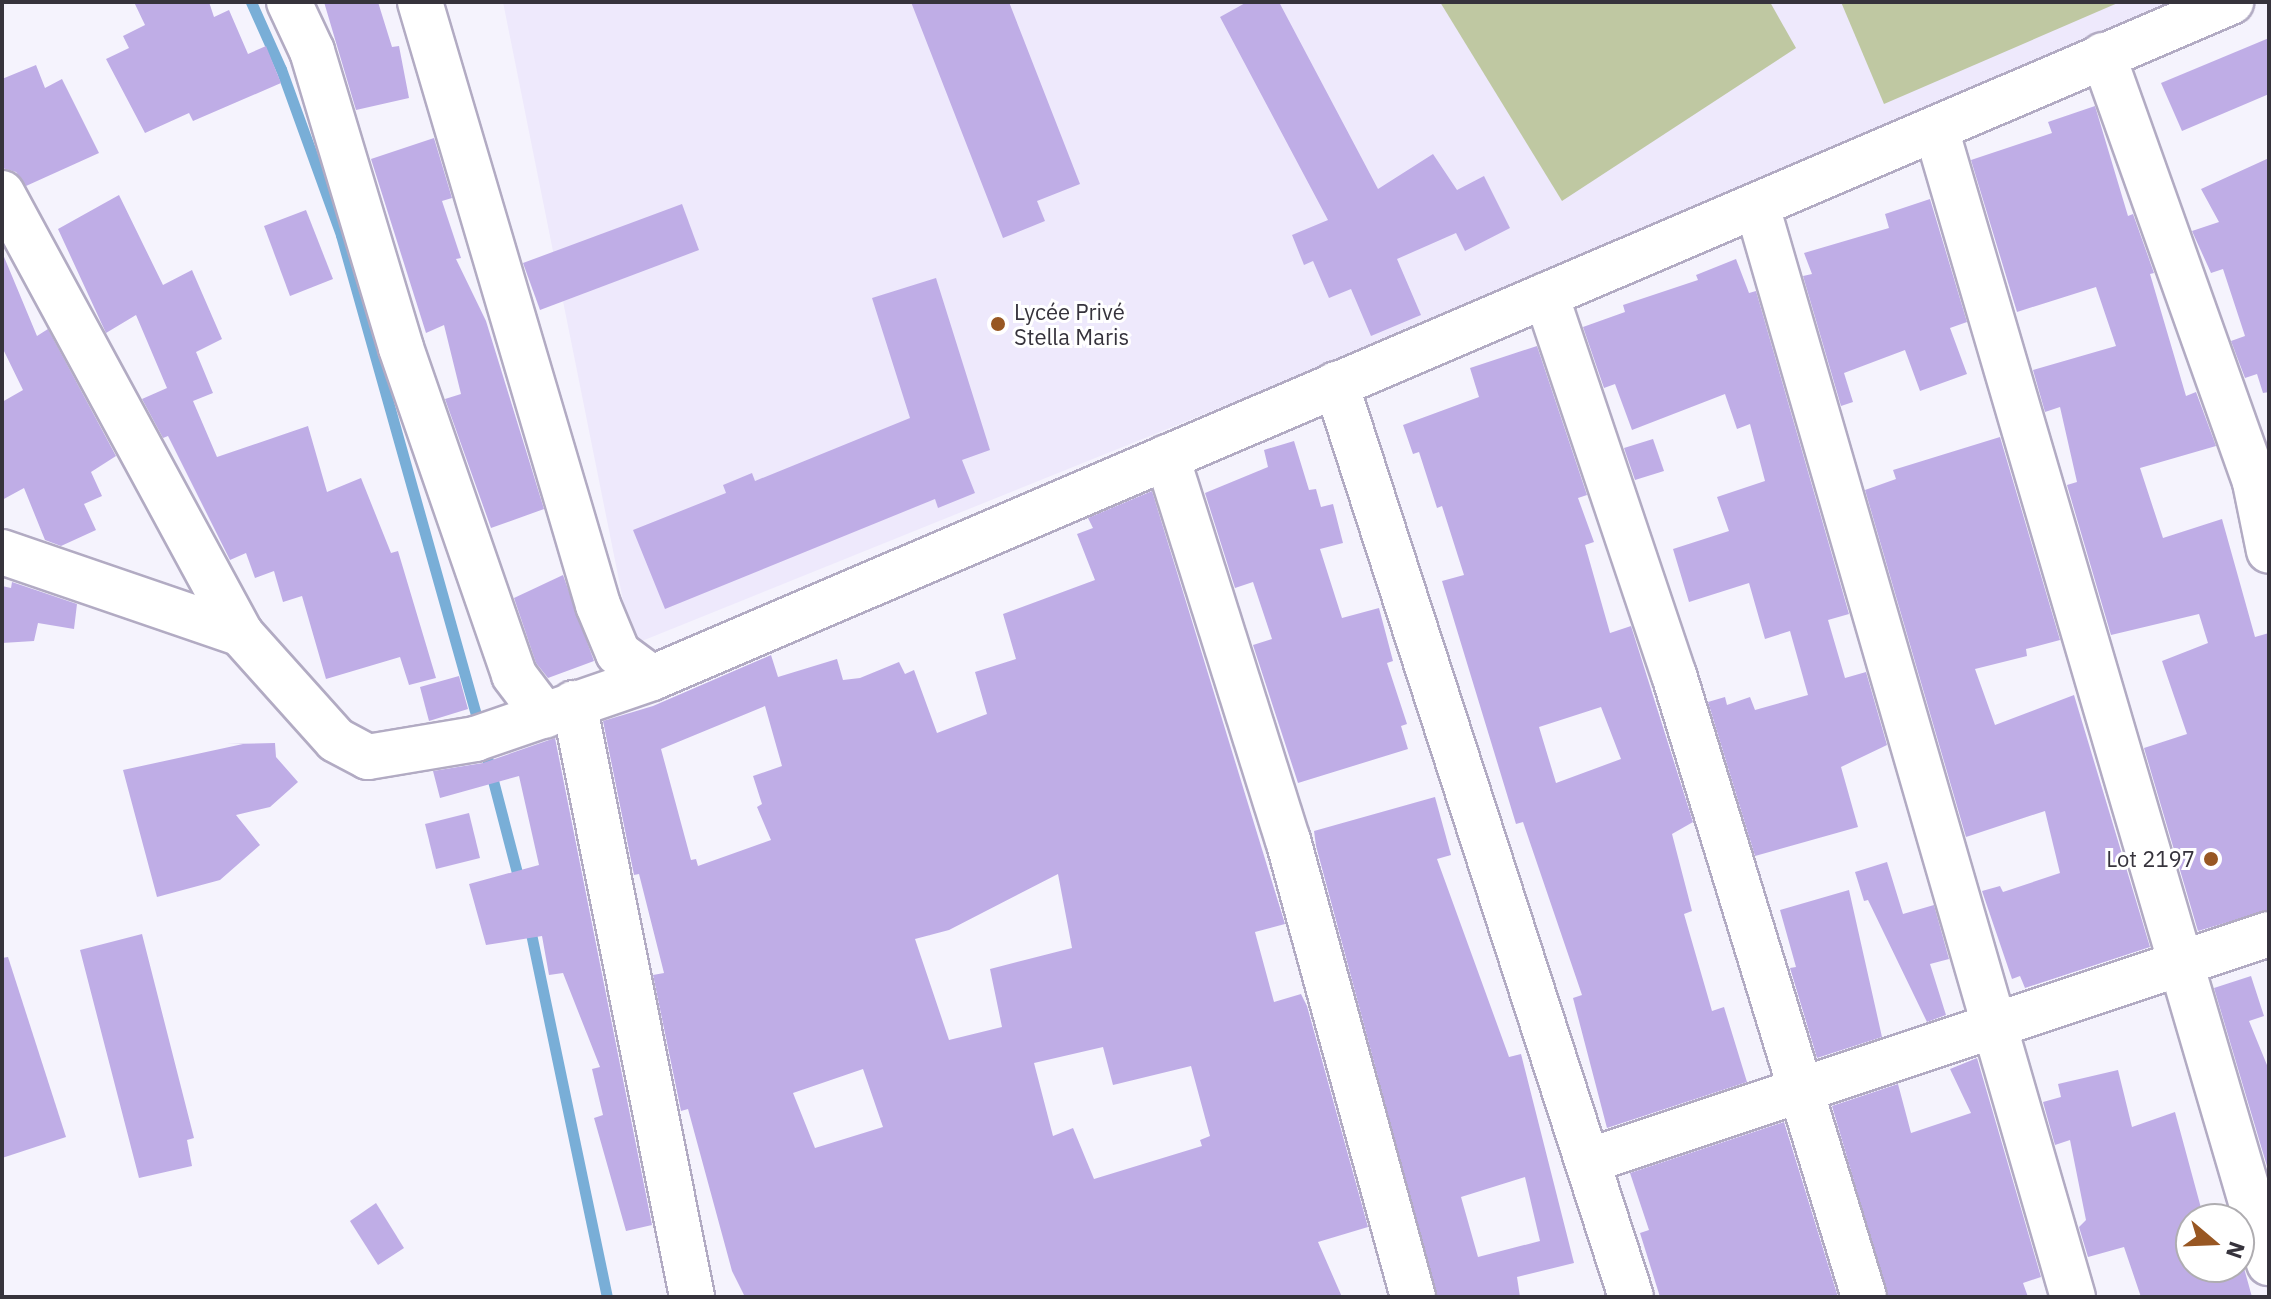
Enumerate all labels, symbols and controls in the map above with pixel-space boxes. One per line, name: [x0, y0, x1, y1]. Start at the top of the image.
place label: Lycée Privé Stella Maris: [1014, 298, 1129, 350]
marker: Lycée Privé Stella Maris: [989, 315, 1007, 333]
place label: Lot 2197: [2106, 846, 2195, 872]
marker: Lot 2197: [2202, 850, 2220, 868]
north arrow: [2175, 1203, 2255, 1283]
text: N: [2220, 1238, 2253, 1263]

